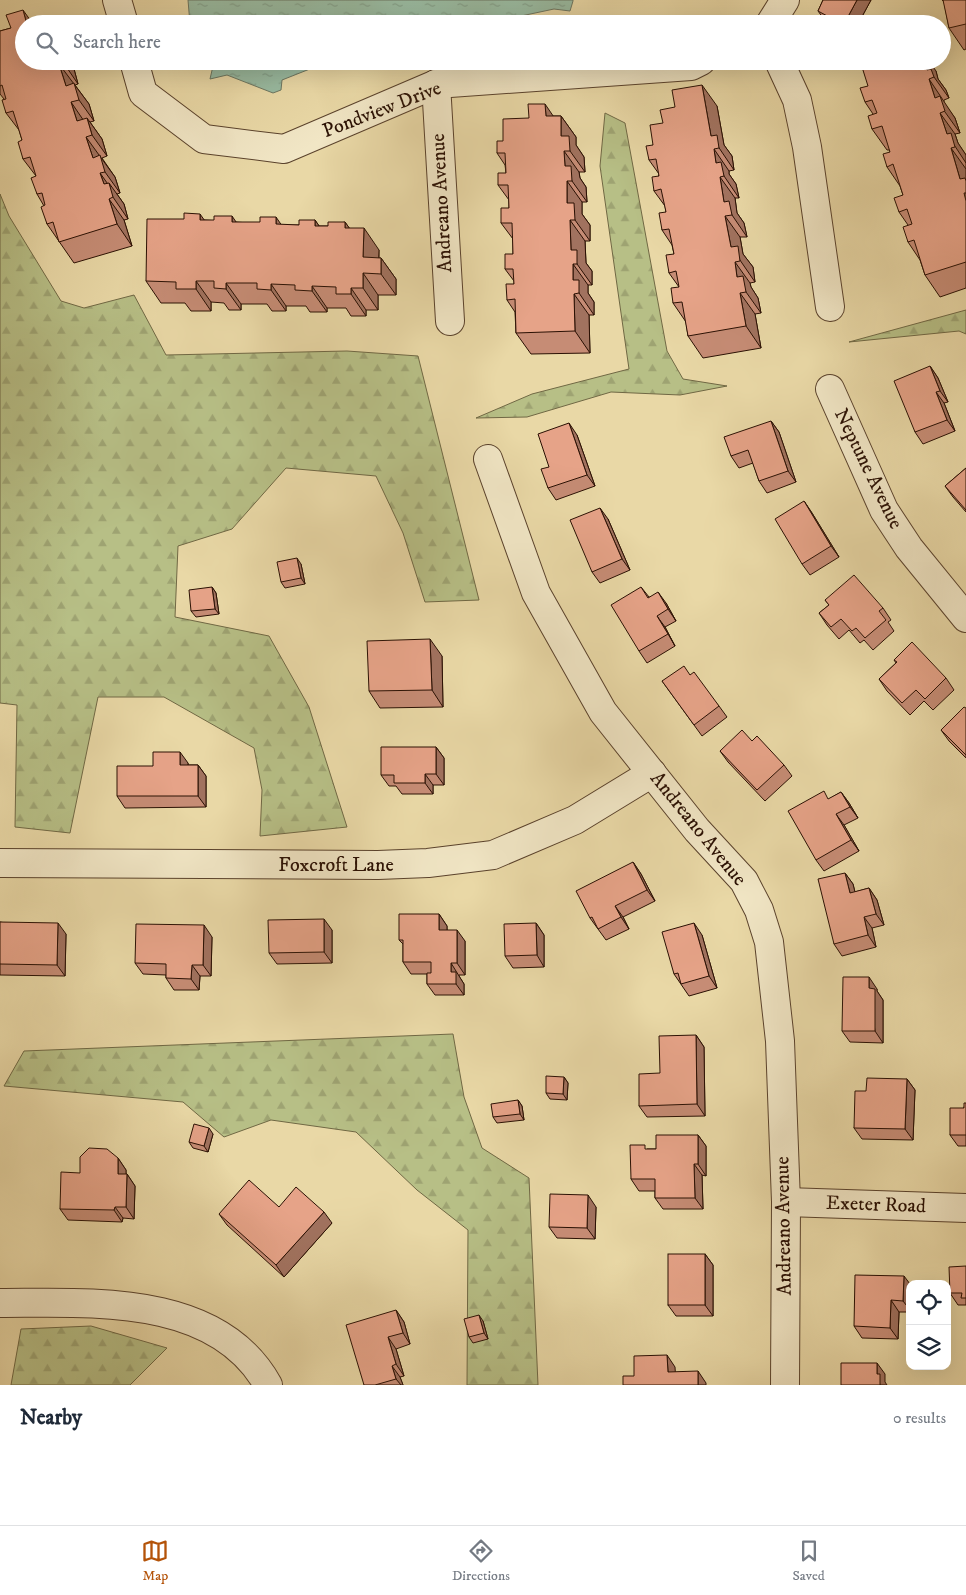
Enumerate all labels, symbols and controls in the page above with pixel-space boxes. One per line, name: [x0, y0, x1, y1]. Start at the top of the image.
search box: [15, 15, 951, 70]
icon: search: [33, 29, 61, 57]
text: Search here: [73, 31, 161, 54]
street label: Pondview Drive: [319, 76, 445, 144]
street label: Andreano Avenue: [426, 133, 458, 273]
street label: Neptune Avenue: [828, 405, 908, 533]
street label: Andreano Avenue: [644, 767, 752, 891]
street label: Foxcroft Lane: [278, 853, 394, 878]
street label: Andreano Avenue: [770, 1156, 798, 1296]
street label: Exeter Road: [826, 1191, 926, 1219]
map controls: [906, 1280, 951, 1370]
button: locate: [906, 1280, 951, 1325]
button: layers: [906, 1325, 951, 1370]
text: Nearby: [20, 1405, 82, 1431]
text: 0 results: [893, 1408, 946, 1428]
tab: Map: [141, 1537, 169, 1585]
tab: Directions: [452, 1537, 510, 1585]
tab: Saved: [793, 1537, 825, 1585]

